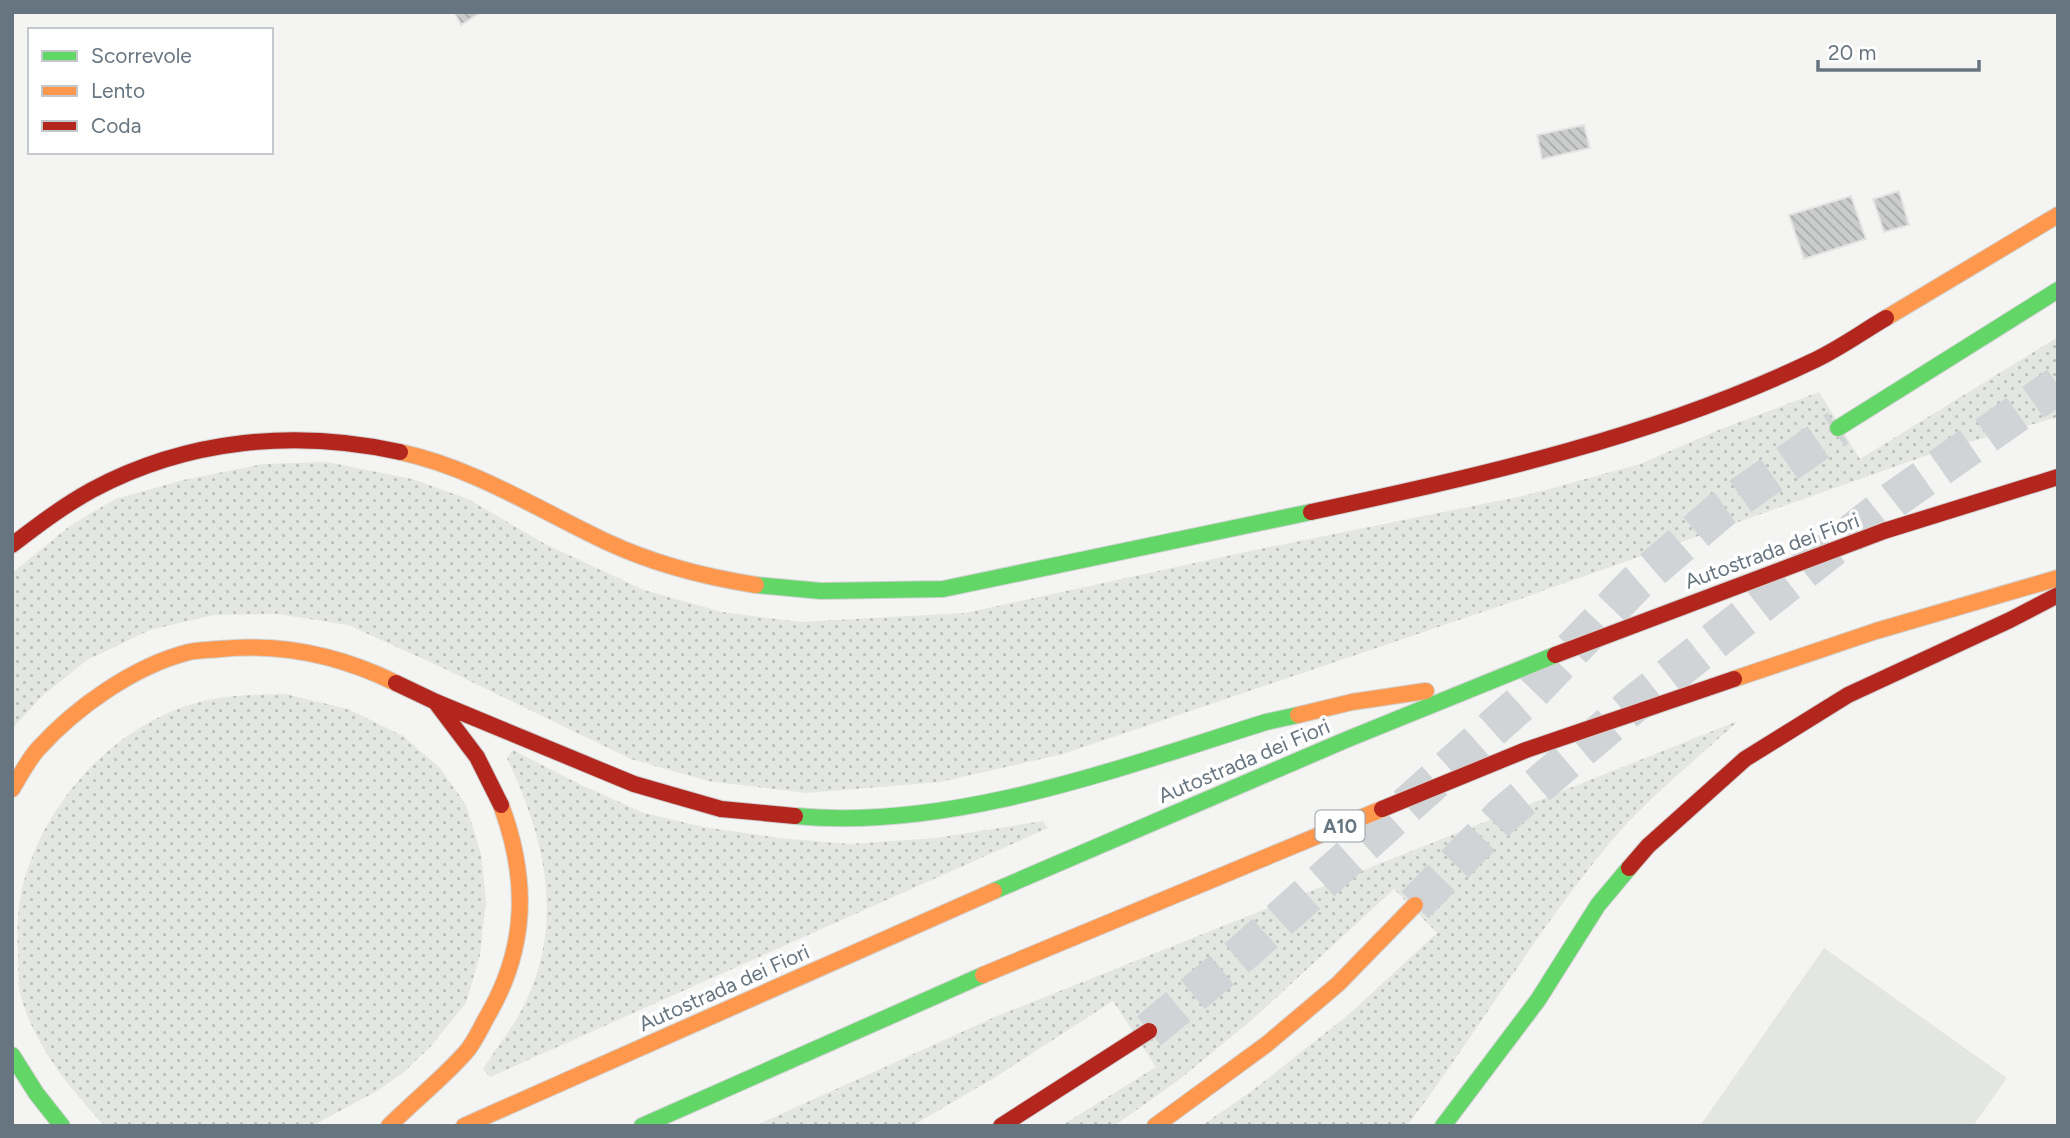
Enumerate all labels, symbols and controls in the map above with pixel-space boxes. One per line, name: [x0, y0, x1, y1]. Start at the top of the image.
legend: [28, 28, 273, 154]
scale bar: [1818, 28, 1979, 72]
text: 20 m: [1828, 40, 1876, 65]
text: Scorrevole: [91, 43, 192, 68]
text: Lento: [91, 78, 145, 103]
text: Coda: [91, 113, 141, 138]
street label: Autostrada dei Fiori: [1681, 507, 1863, 594]
street label: Autostrada dei Fiori: [1154, 713, 1333, 808]
road number: A10: [1316, 810, 1364, 842]
street label: Autostrada dei Fiori: [635, 939, 813, 1036]

